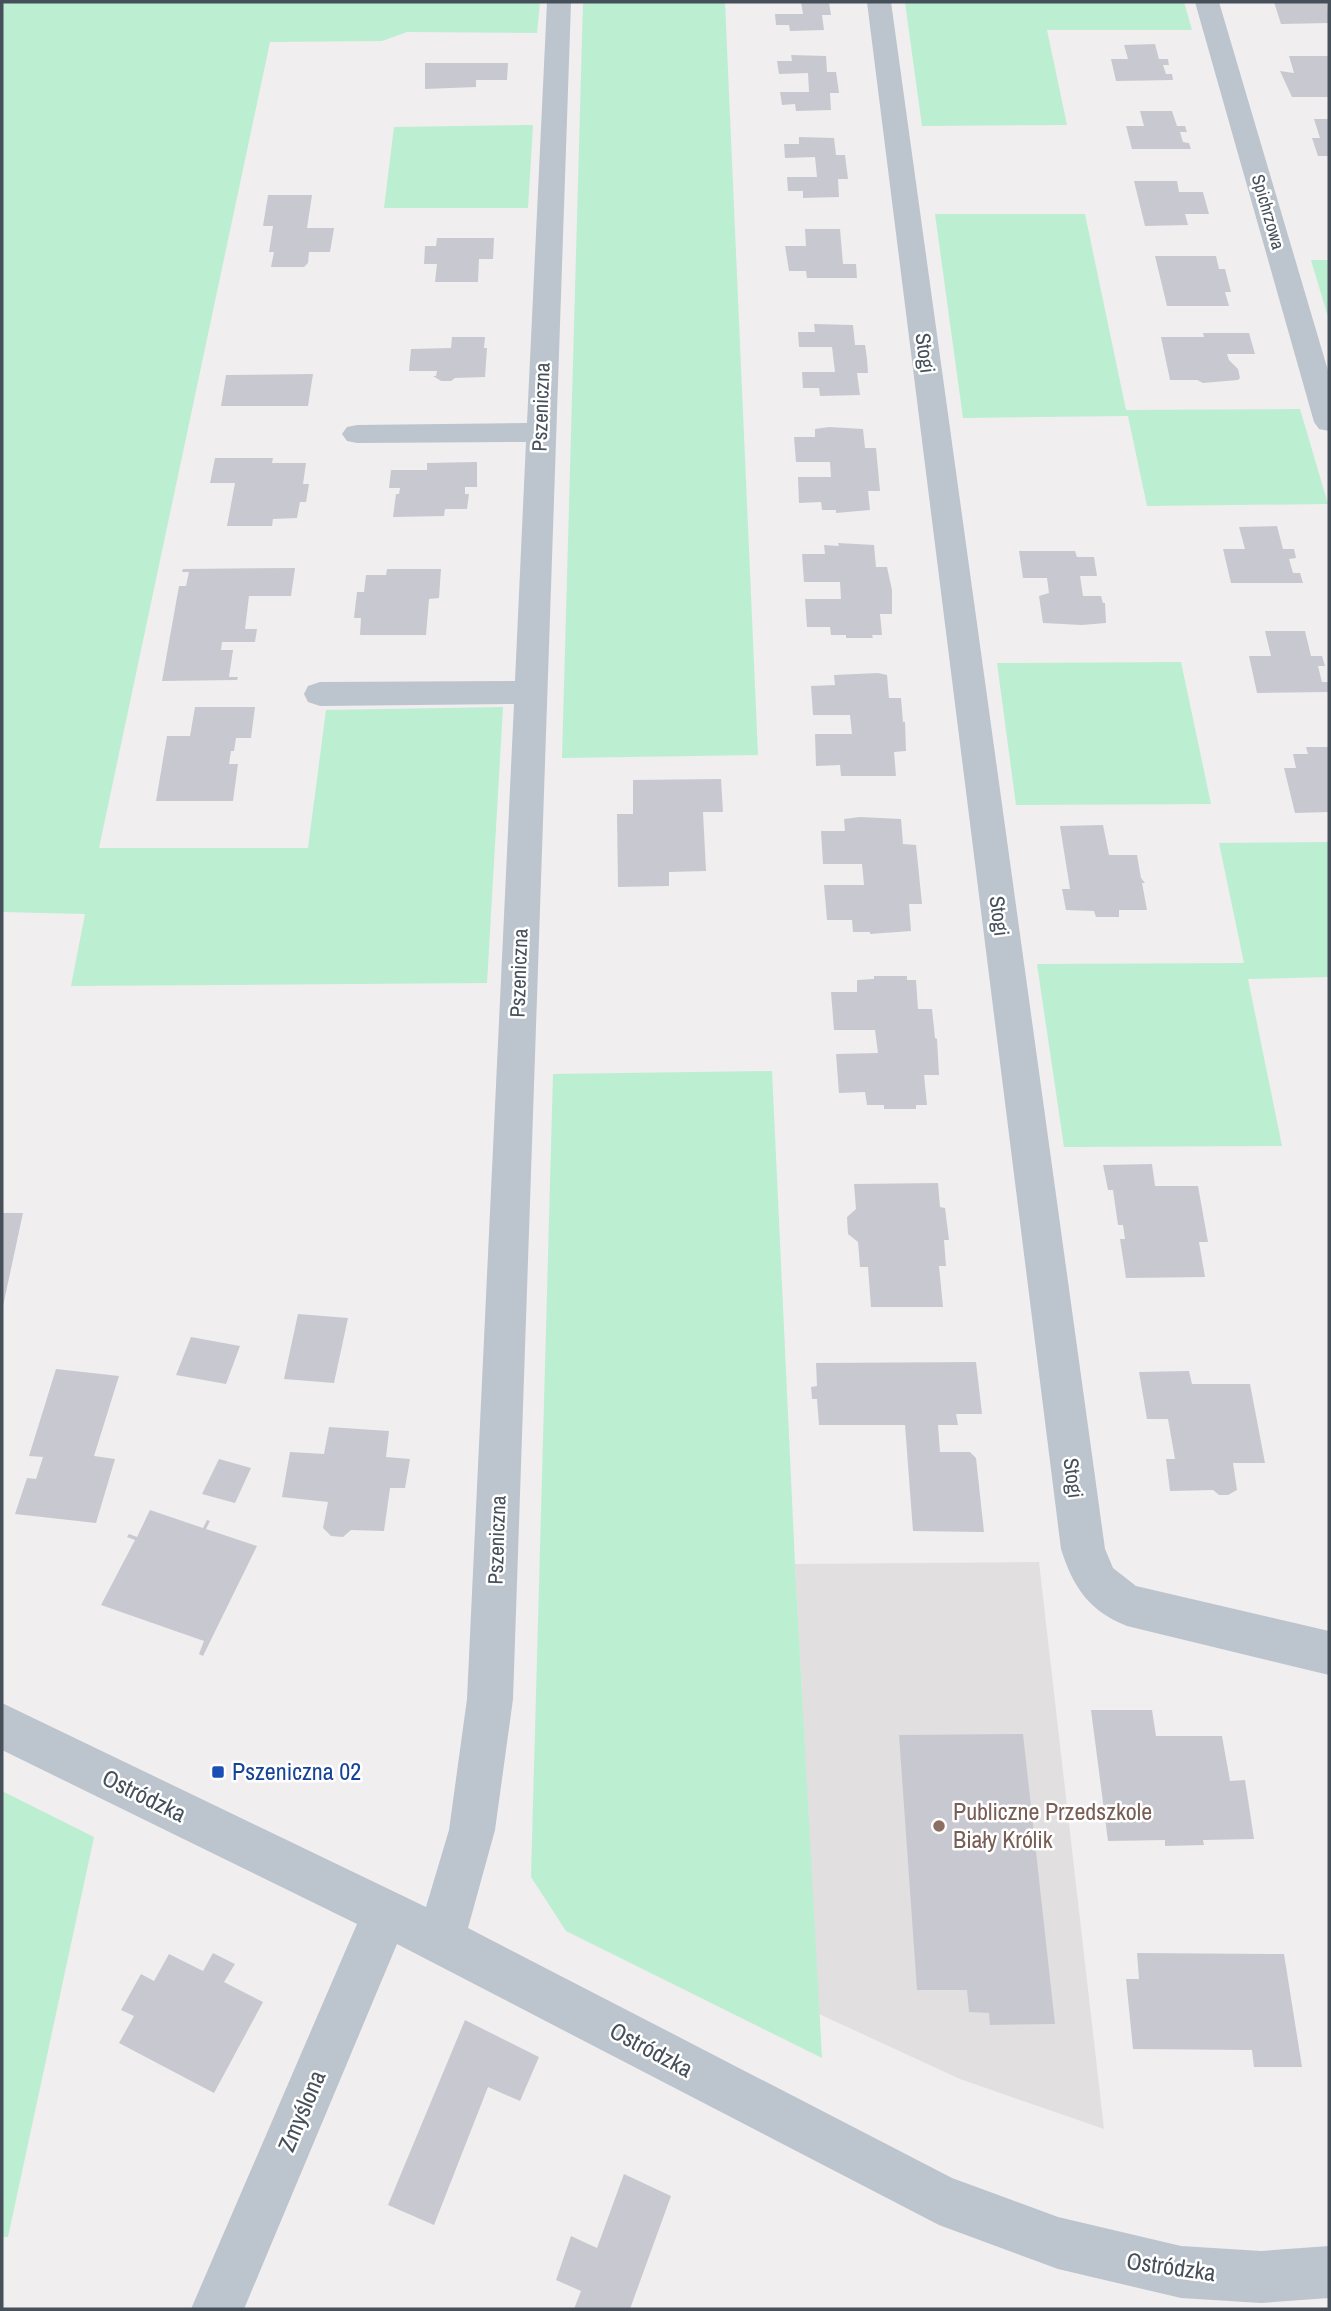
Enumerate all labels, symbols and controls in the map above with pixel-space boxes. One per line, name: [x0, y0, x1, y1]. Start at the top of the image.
street label: Spichrzowa: [1246, 171, 1291, 252]
street label: Stogi: [909, 331, 942, 375]
street label: Pszeniczna: [524, 362, 557, 452]
street label: Stogi: [983, 894, 1016, 938]
street label: Pszeniczna: [502, 928, 535, 1018]
street label: Stogi: [1057, 1456, 1090, 1500]
street label: Pszeniczna: [480, 1495, 513, 1585]
place label: Pszeniczna 02: [232, 1755, 361, 1787]
street label: Ostródzka: [97, 1761, 192, 1829]
marker: Pszeniczna 02: [210, 1764, 226, 1780]
place label: Publiczne Przedszkole Biały Królik: [953, 1795, 1152, 1855]
marker: Publiczne Przedszkole Biały Królik: [931, 1818, 947, 1834]
street label: Ostródzka: [604, 2014, 699, 2084]
street label: Zmyślona: [270, 2065, 332, 2156]
street label: Ostródzka: [1124, 2244, 1218, 2288]

